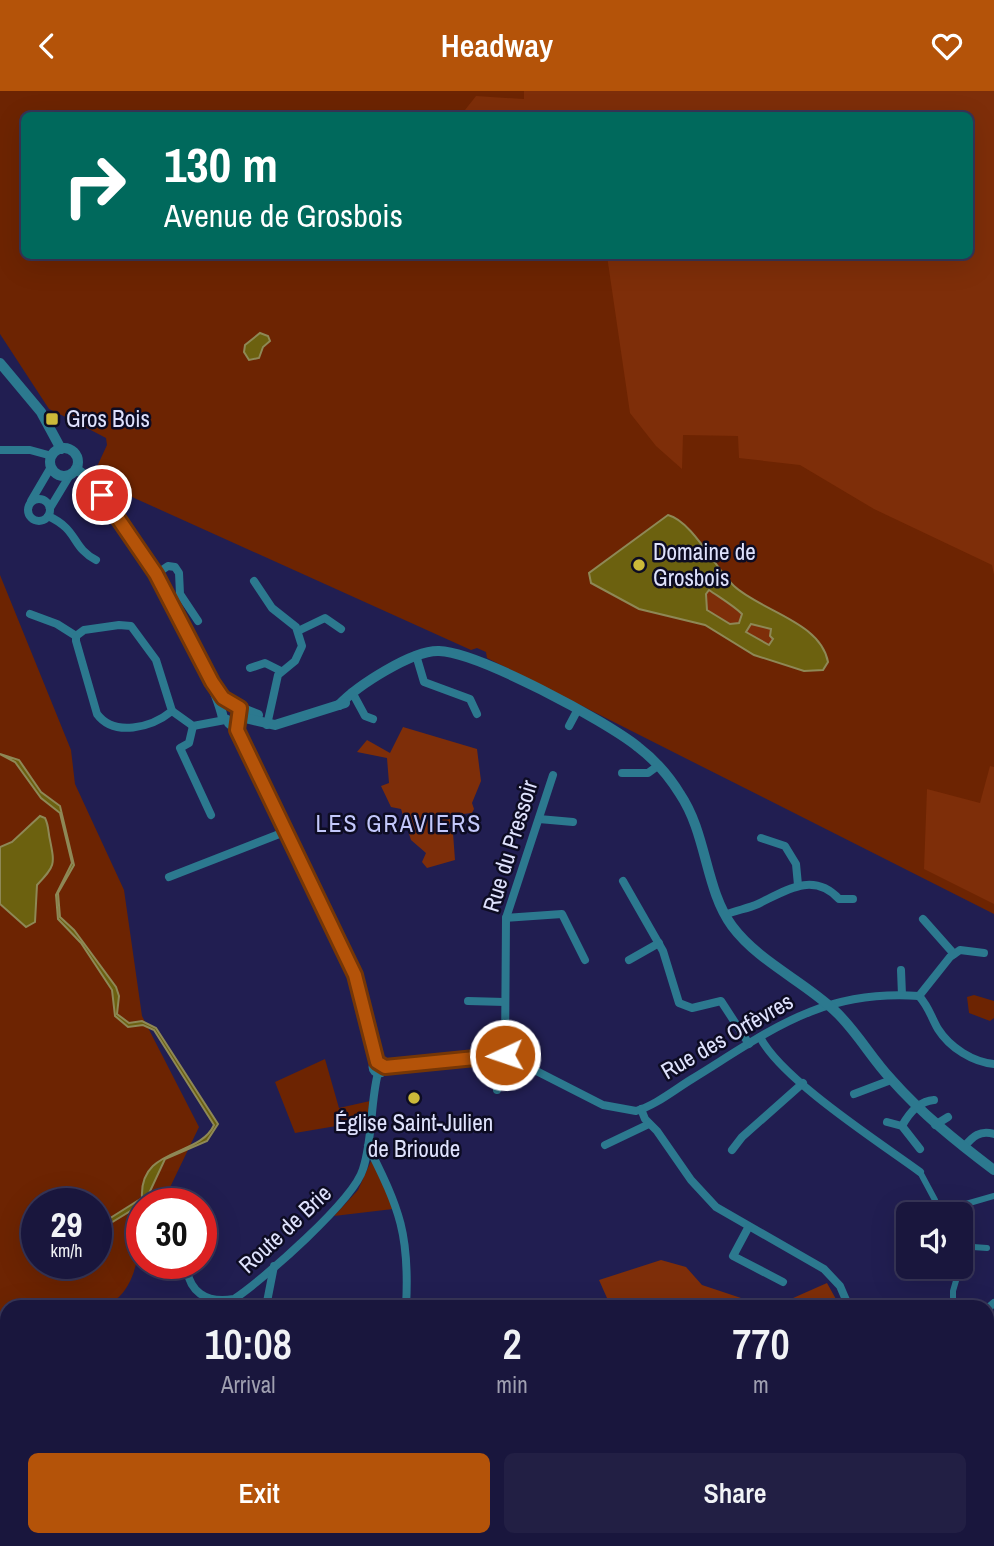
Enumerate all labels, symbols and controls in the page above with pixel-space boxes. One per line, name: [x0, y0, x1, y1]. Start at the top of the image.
text: Headway: [441, 24, 553, 67]
icon: back: [28, 27, 66, 65]
icon: heart: [928, 27, 966, 65]
text: 130 m: [164, 131, 278, 197]
icon: right: [49, 140, 140, 231]
text: Avenue de Grosbois: [164, 194, 403, 237]
place label: Gros Bois: [66, 403, 150, 434]
marker: Gros Bois: [44, 411, 60, 427]
pin: [72, 465, 132, 525]
icon: arrive: [83, 476, 121, 514]
place label: Domaine de Grosbois: [653, 536, 756, 593]
marker: Domaine de Grosbois: [631, 557, 647, 573]
street label: Rue du Pressoir: [475, 775, 544, 916]
district label: LES GRAVIERS: [316, 807, 482, 839]
street label: Rue des Orfèvres: [655, 985, 799, 1086]
position arrow: [468, 1018, 542, 1092]
marker: Église Saint-Julien de Brioude: [406, 1090, 422, 1106]
place label: Église Saint-Julien de Brioude: [335, 1107, 493, 1164]
street label: Route de Brie: [232, 1178, 338, 1280]
speed limit sign: 30: [126, 1188, 217, 1279]
text: 29: [51, 1201, 82, 1248]
map controls: [896, 1202, 973, 1279]
button: sound: [896, 1202, 973, 1279]
text: km/h: [51, 1238, 83, 1263]
text: 10:08: [204, 1316, 292, 1372]
text: 2: [502, 1316, 522, 1372]
text: 770: [732, 1316, 790, 1372]
text: Arrival: [221, 1369, 275, 1400]
text: min: [496, 1369, 528, 1400]
text: m: [753, 1369, 769, 1400]
button: Exit: [28, 1453, 490, 1533]
button: Share: [504, 1453, 966, 1533]

